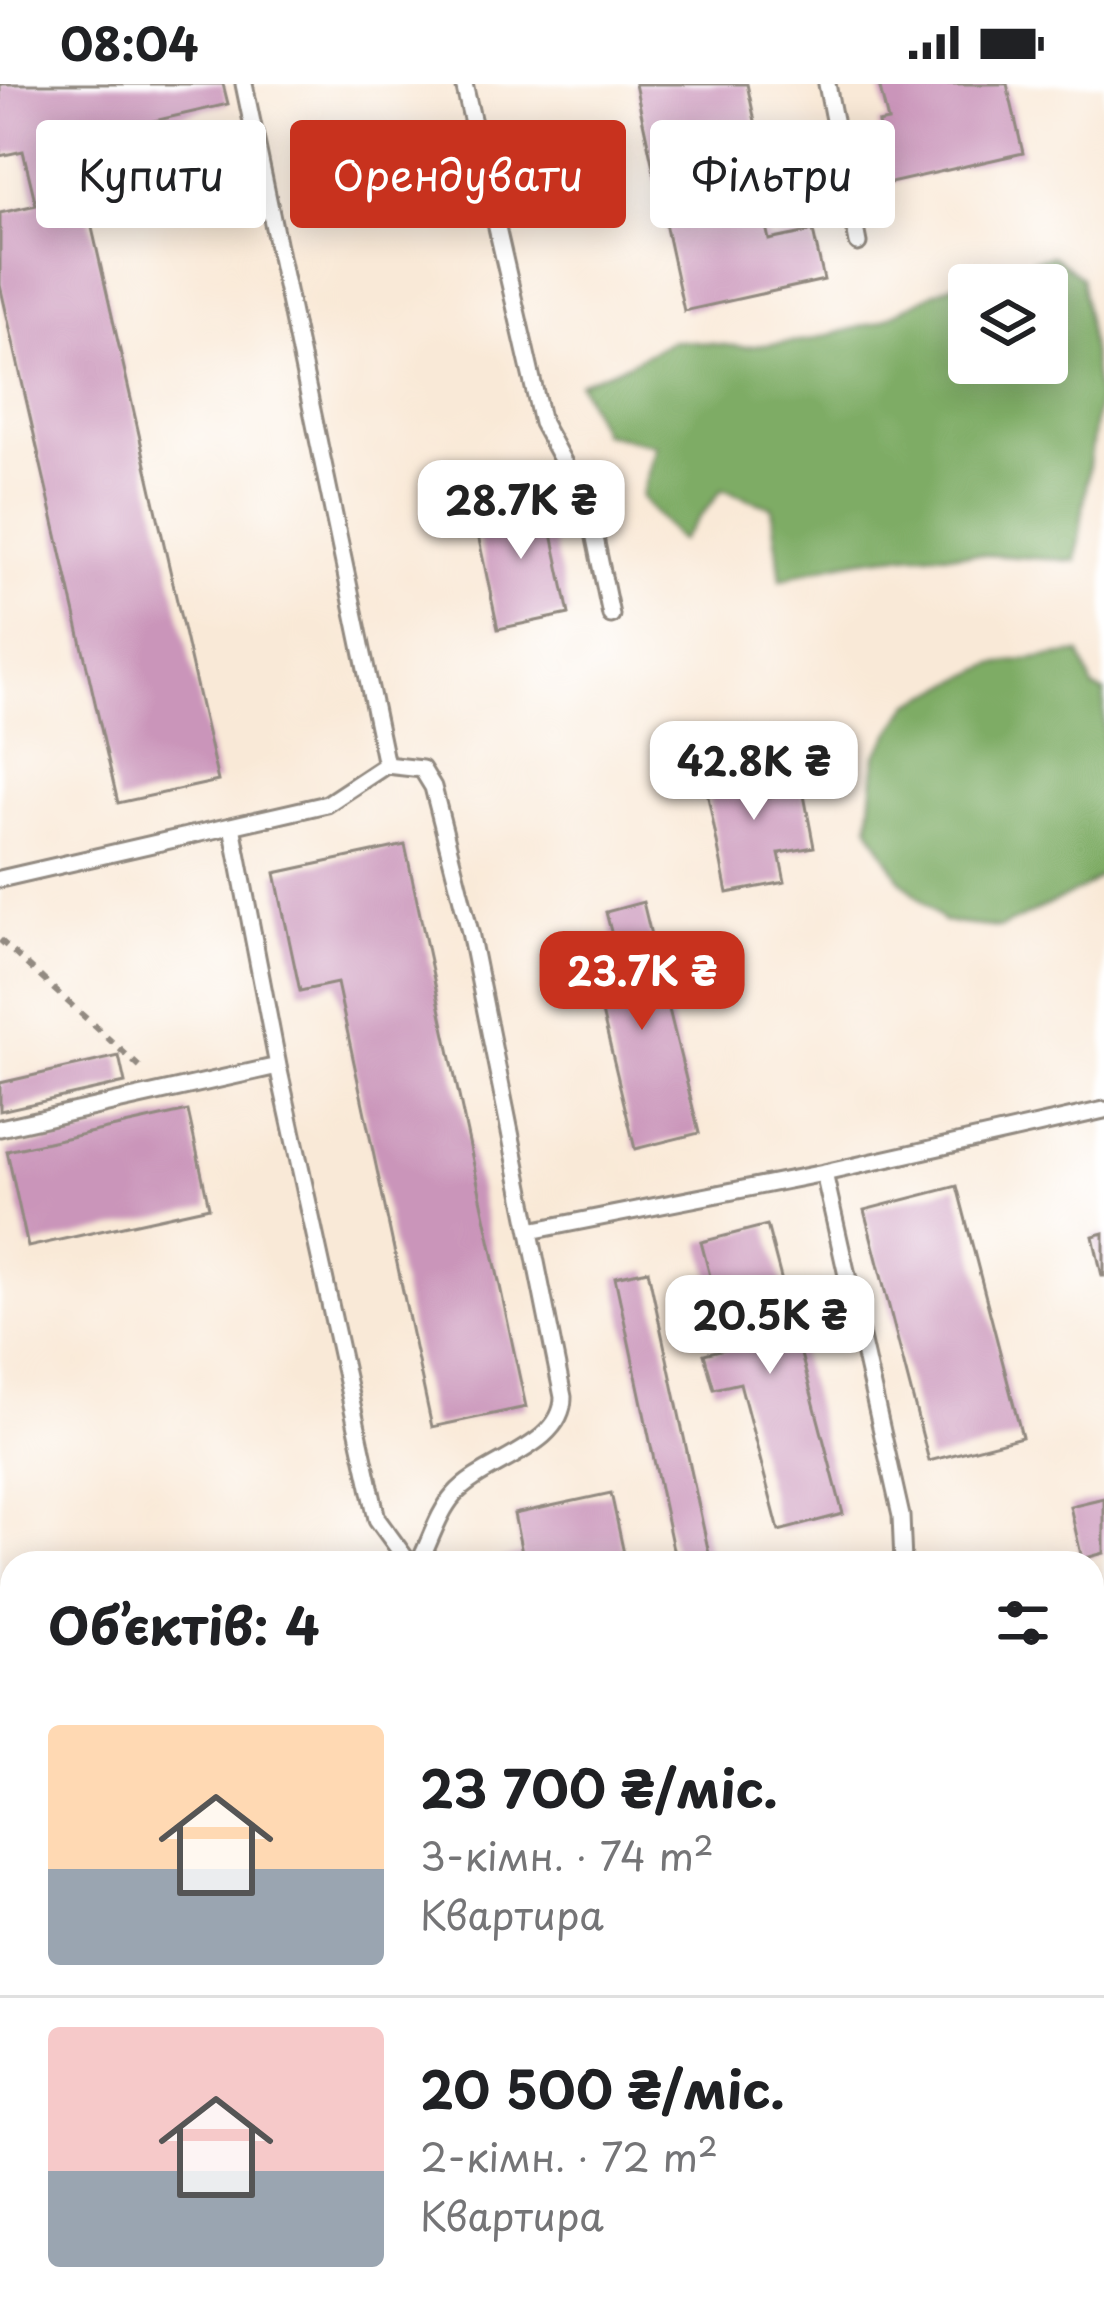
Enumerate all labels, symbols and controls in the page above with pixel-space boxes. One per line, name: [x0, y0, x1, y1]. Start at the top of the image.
text: 08:04: [60, 8, 199, 76]
chip: Купити: [36, 120, 266, 228]
chip: Орендувати: [290, 120, 626, 228]
chip: Фільтри: [650, 120, 895, 228]
map controls: [948, 264, 1068, 384]
button: layers: [948, 264, 1068, 384]
pin: 28.7K ₴: [410, 460, 632, 562]
text: 28.7K ₴: [445, 469, 597, 528]
pin: 42.8K ₴: [643, 721, 865, 823]
text: 42.8K ₴: [677, 730, 831, 789]
pin: 23.7K ₴: [531, 931, 753, 1033]
text: 23.7K ₴: [567, 940, 717, 999]
pin: 20.5K ₴: [659, 1275, 881, 1377]
text: 20.5K ₴: [692, 1284, 848, 1343]
text: Об’єктів: 4: [48, 1585, 320, 1662]
icon: filters: [990, 1590, 1056, 1656]
text: 23 700 ₴/міс.: [420, 1748, 778, 1825]
icon: home: [144, 1773, 288, 1917]
text: 3-кімн. · 74 m²: [420, 1825, 714, 1884]
text: Квартира: [420, 1884, 604, 1943]
text: 20 500 ₴/міс.: [420, 2049, 785, 2126]
icon: home: [144, 2075, 288, 2219]
text: 2-кімн. · 72 m²: [420, 2126, 718, 2185]
text: Квартира: [420, 2185, 604, 2244]

